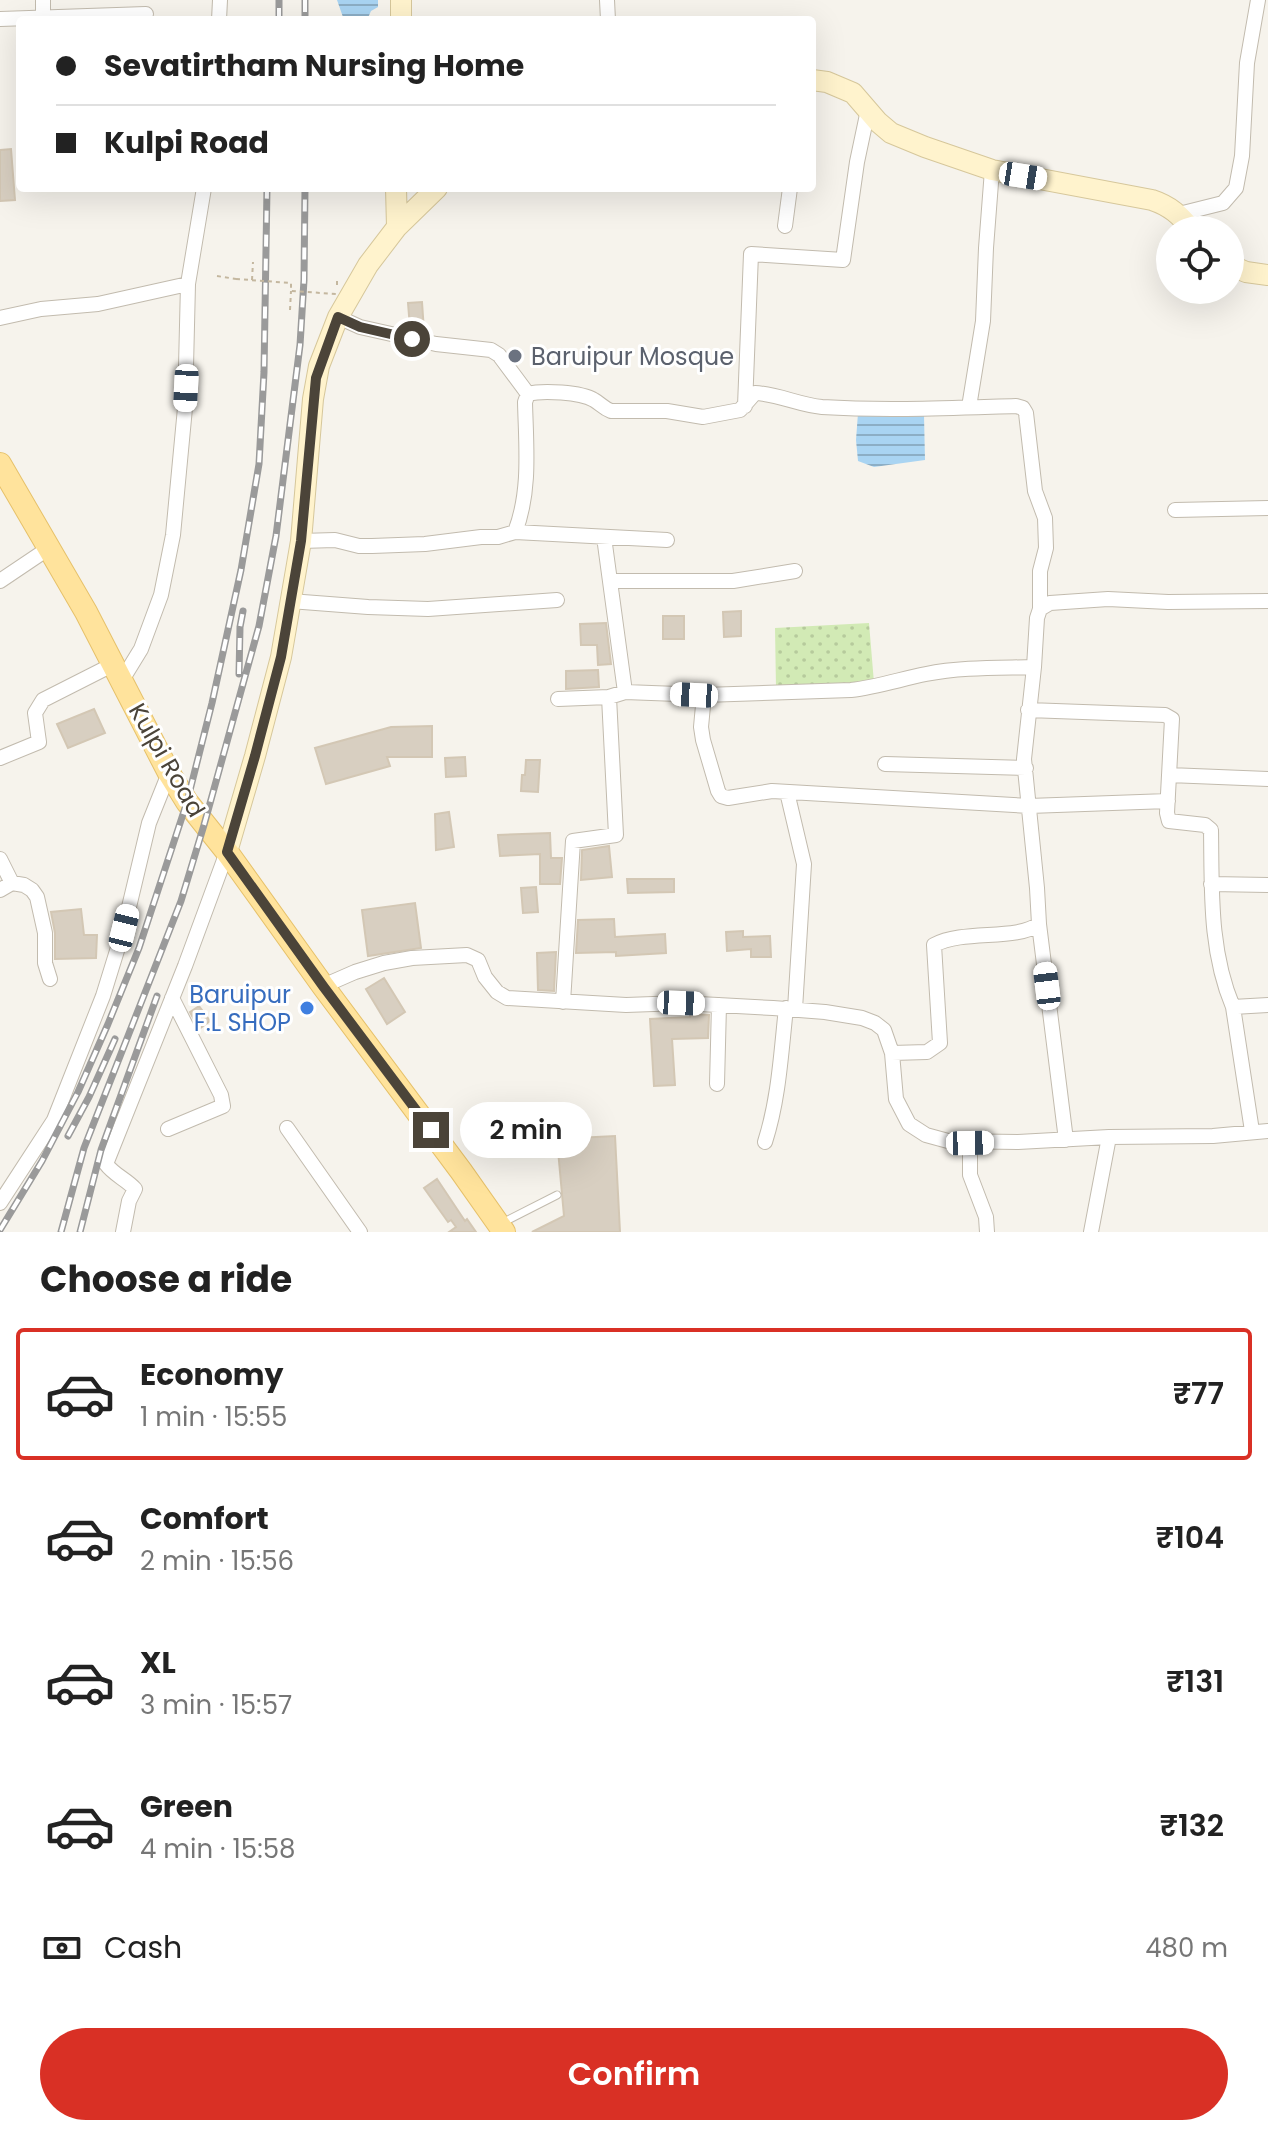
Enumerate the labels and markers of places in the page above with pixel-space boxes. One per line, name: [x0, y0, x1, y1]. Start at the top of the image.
place label: Baruipur Mosque: [531, 340, 734, 373]
marker: Baruipur Mosque: [506, 347, 524, 365]
place label: Baruipur F.L SHOP: [189, 978, 291, 1039]
marker: Baruipur F.L SHOP: [298, 999, 316, 1017]

